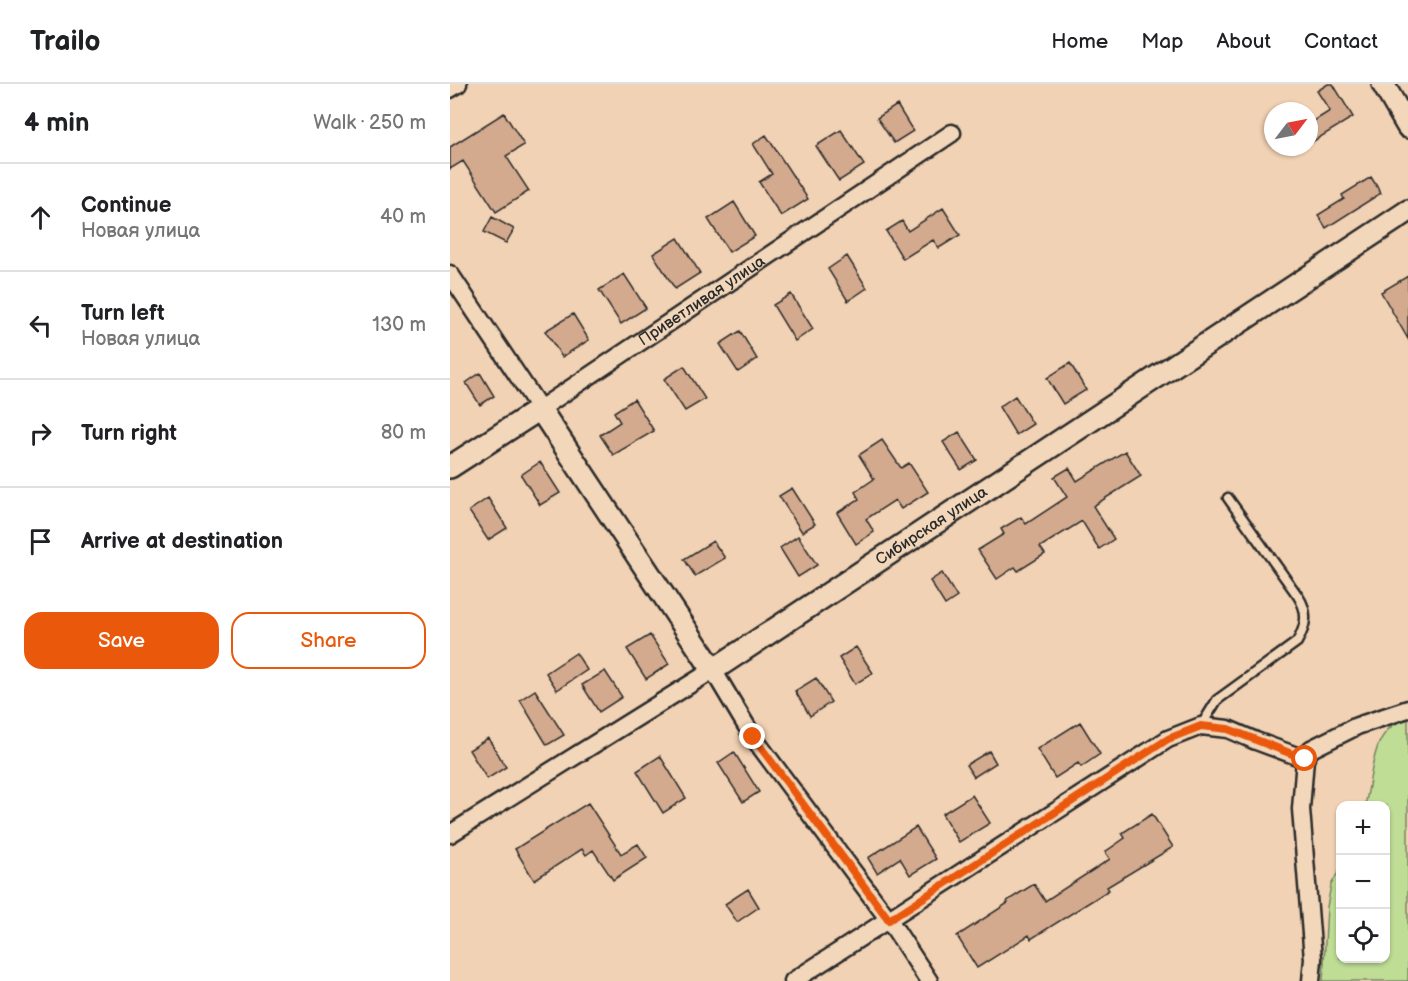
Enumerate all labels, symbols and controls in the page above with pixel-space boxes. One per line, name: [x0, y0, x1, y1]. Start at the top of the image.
text: Trailo: [30, 25, 101, 58]
text: Home: [1051, 29, 1108, 54]
text: Map: [1141, 29, 1183, 54]
text: About: [1216, 29, 1271, 54]
text: Contact: [1304, 29, 1378, 54]
north arrow: [1264, 102, 1318, 156]
text: 4 min: [24, 108, 89, 139]
text: Walk · 250 m: [313, 111, 426, 135]
text: Continue: [81, 192, 171, 219]
icon: ahead: [24, 201, 57, 234]
text: 40 m: [380, 205, 426, 229]
text: Новая улица: [81, 219, 200, 243]
street label: Приветливая улица: [635, 251, 769, 350]
text: Turn left: [81, 300, 165, 327]
icon: left: [24, 309, 57, 342]
text: 130 m: [372, 313, 426, 337]
text: Новая улица: [81, 327, 200, 351]
icon: right: [24, 417, 57, 450]
text: Turn right: [81, 420, 177, 447]
text: 80 m: [381, 421, 426, 445]
street label: Сибирская улица: [872, 482, 991, 569]
icon: arrive: [24, 525, 57, 558]
text: Arrive at destination: [81, 528, 283, 555]
button: Save: [24, 612, 219, 669]
button: Share: [231, 612, 426, 669]
route end: [739, 723, 765, 749]
route start: [1291, 745, 1317, 771]
map controls: [1336, 801, 1390, 963]
button: +: [1336, 801, 1390, 855]
button: −: [1336, 855, 1390, 909]
button: locate: [1336, 909, 1390, 963]

